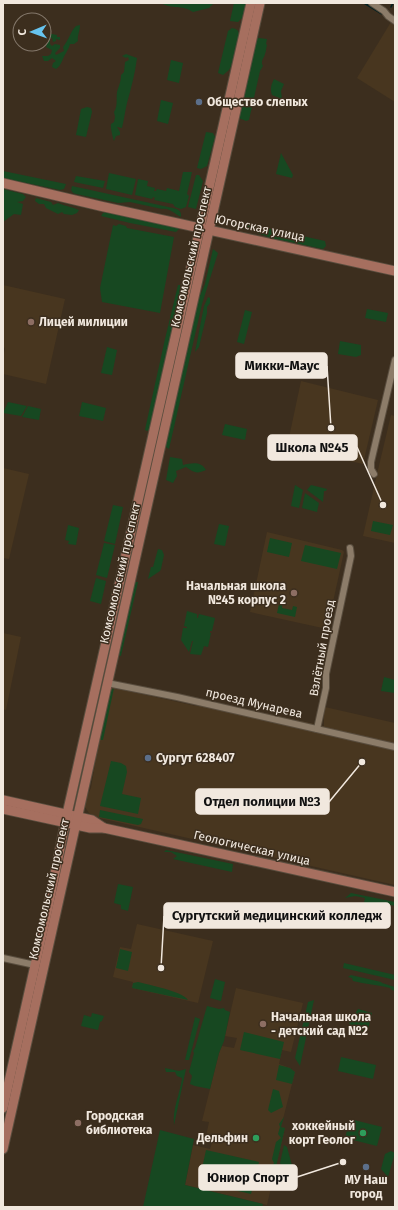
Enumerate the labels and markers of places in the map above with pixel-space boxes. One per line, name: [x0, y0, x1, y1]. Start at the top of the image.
place label: Общество слепых: [207, 95, 308, 109]
marker: Общество слепых: [194, 97, 204, 107]
place label: Лицей милиции: [39, 315, 128, 329]
marker: Лицей милиции: [26, 317, 36, 327]
callout: Микки-Маус: [236, 353, 327, 378]
callout: Школа №45: [268, 435, 357, 460]
place label: Начальная школа №45 корпус 2: [186, 579, 286, 607]
marker: Начальная школа №45 корпус 2: [289, 588, 299, 598]
place label: Сургут 628407: [156, 751, 235, 765]
marker: Сургут 628407: [143, 753, 153, 763]
callout: Отдел полиции №3: [196, 789, 329, 814]
callout: Сургутский медицинский колледж: [164, 903, 390, 928]
place label: Начальная школа - детский сад №2: [271, 1010, 372, 1038]
marker: Начальная школа - детский сад №2: [258, 1019, 268, 1029]
place label: Городская библиотека: [86, 1109, 153, 1137]
marker: Городская библиотека: [73, 1118, 83, 1128]
place label: хоккейный корт Геолог: [289, 1119, 356, 1147]
marker: хоккейный корт Геолог: [358, 1128, 368, 1138]
place label: Дельфин: [196, 1131, 248, 1145]
marker: Дельфин: [251, 1133, 261, 1143]
marker: МУ Наш город: [361, 1162, 371, 1172]
callout: Юниор Спорт: [199, 1165, 297, 1190]
place label: МУ Наш город: [344, 1173, 388, 1201]

